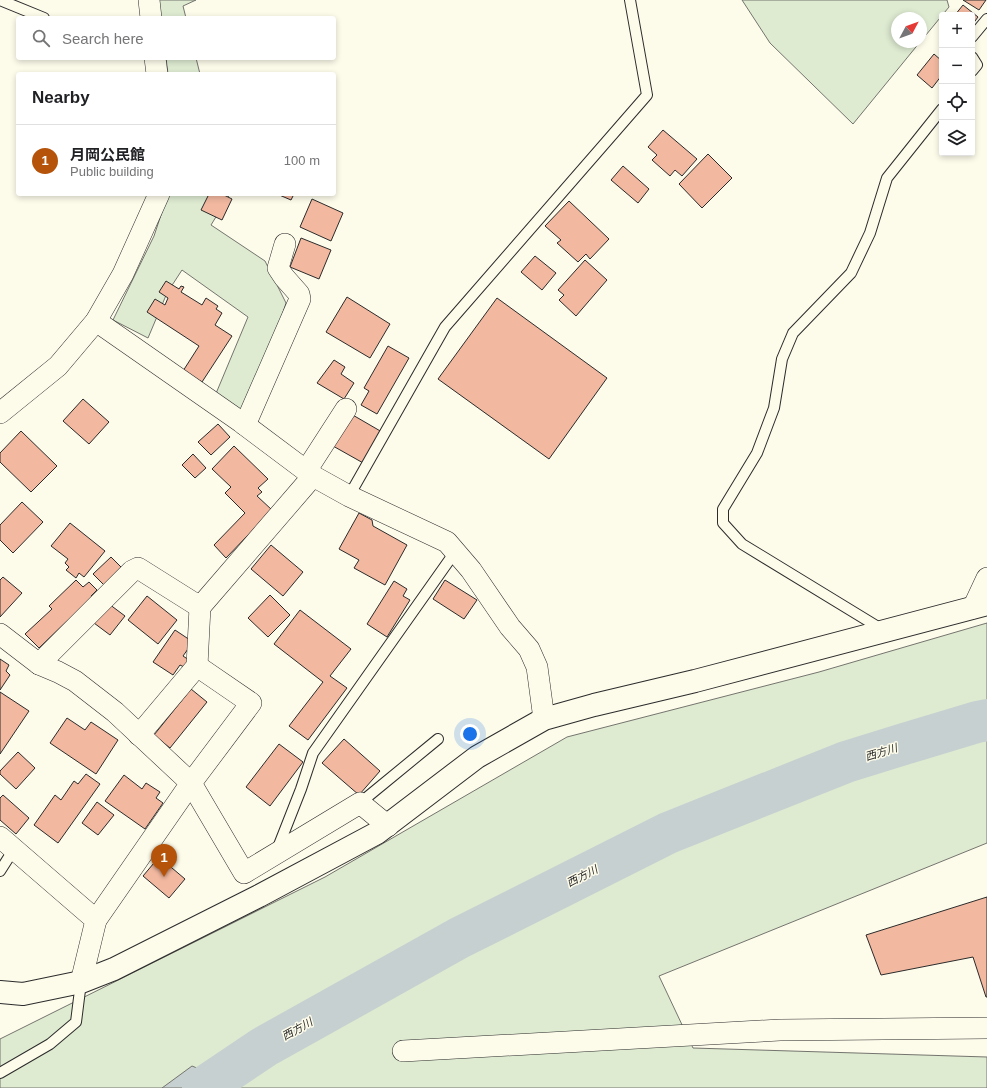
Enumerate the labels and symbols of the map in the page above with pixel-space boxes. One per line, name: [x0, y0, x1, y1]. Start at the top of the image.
north arrow: [891, 12, 927, 48]
your location: [460, 724, 480, 744]
water label: 西方川: [863, 741, 899, 763]
pin: 1: [151, 844, 177, 877]
water label: 西方川: [565, 863, 600, 889]
water label: 西方川: [280, 1015, 315, 1042]

